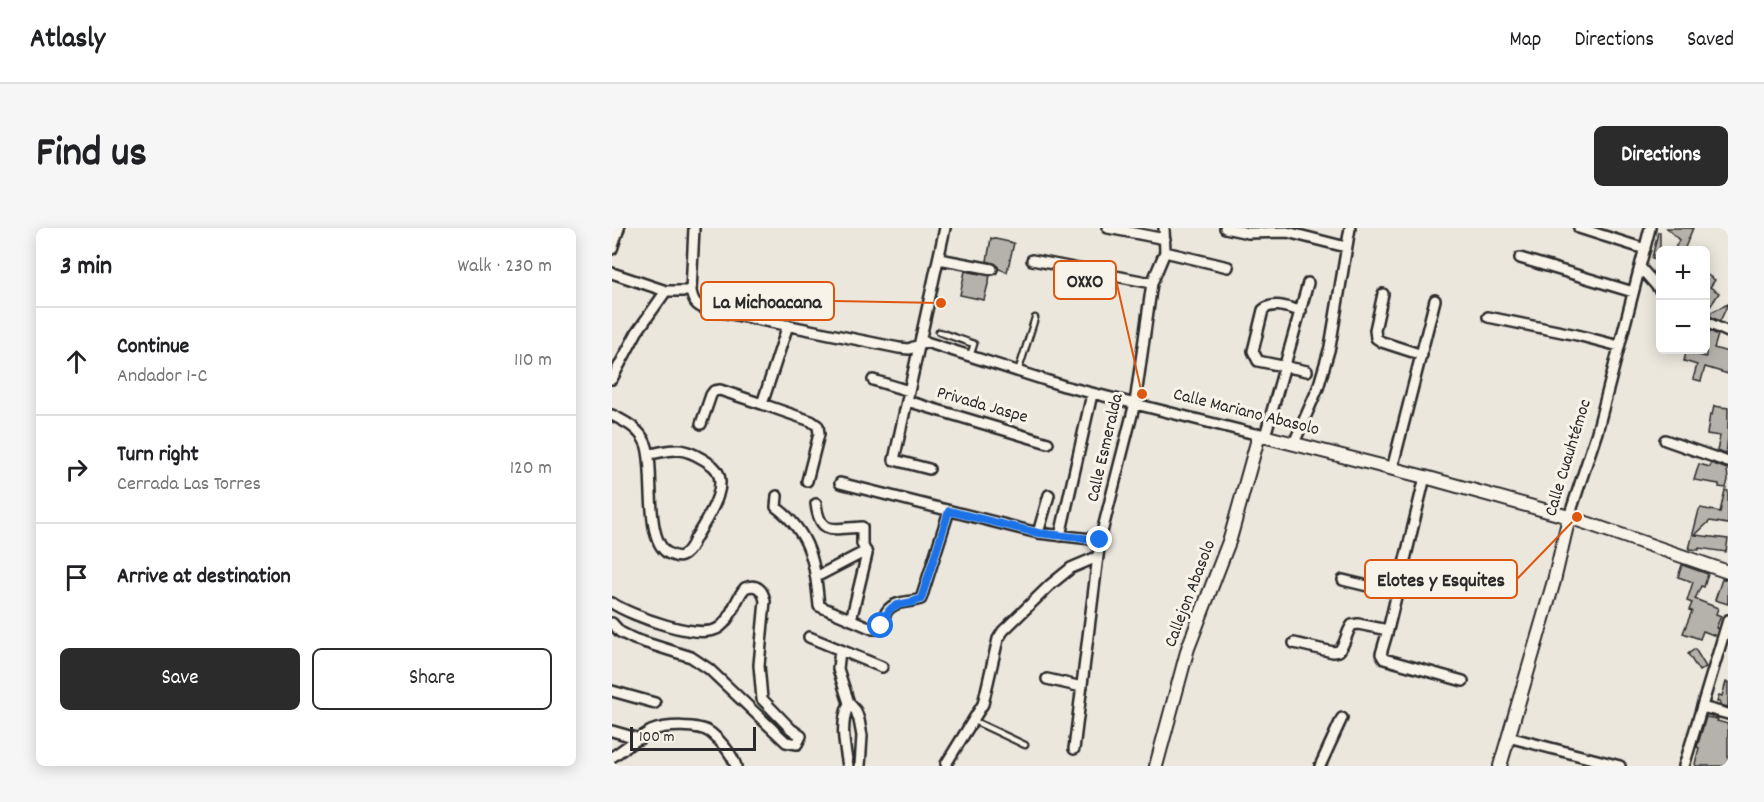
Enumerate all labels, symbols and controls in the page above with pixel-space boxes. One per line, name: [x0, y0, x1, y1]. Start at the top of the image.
text: Atlasly: [30, 21, 105, 61]
text: Map: [1510, 26, 1541, 56]
text: Directions: [1574, 26, 1654, 56]
text: Saved: [1687, 26, 1734, 56]
text: Find us: [36, 126, 147, 186]
button: Directions: [1594, 126, 1728, 186]
map controls: [1656, 246, 1710, 354]
button: +: [1656, 246, 1710, 300]
text: 3 min: [60, 249, 112, 286]
text: Walk · 230 m: [458, 253, 552, 281]
callout: OXXO: [1054, 261, 1116, 299]
text: OXXO: [1066, 269, 1104, 297]
callout: La Michoacana: [701, 282, 834, 320]
text: La Michoacana: [712, 290, 822, 318]
button: −: [1656, 300, 1710, 354]
text: Continue: [117, 332, 189, 363]
icon: ahead: [60, 345, 93, 378]
text: 110 m: [514, 347, 552, 375]
text: Andador 1-C: [117, 363, 207, 391]
street label: Privada Jaspe: [933, 381, 1031, 431]
street label: Calle Mariano Abasolo: [1170, 383, 1322, 443]
street label: Calle Esmeralda: [1081, 391, 1131, 505]
street label: Calle Cuauhtémoc: [1539, 396, 1599, 520]
text: Turn right: [117, 440, 199, 471]
icon: right: [60, 453, 93, 486]
text: 120 m: [510, 455, 552, 483]
text: Cerrada Las Torres: [117, 471, 261, 499]
route end: [1086, 526, 1112, 552]
street label: Callejon Abasolo: [1159, 537, 1223, 651]
callout: Elotes y Esquites: [1365, 560, 1517, 598]
icon: arrive: [60, 561, 93, 594]
text: Arrive at destination: [117, 562, 291, 593]
text: Elotes y Esquites: [1377, 568, 1505, 596]
route start: [867, 612, 893, 638]
button: Save: [60, 648, 300, 710]
button: Share: [312, 648, 552, 710]
scale bar: [630, 724, 756, 752]
text: 100 m: [639, 726, 675, 749]

